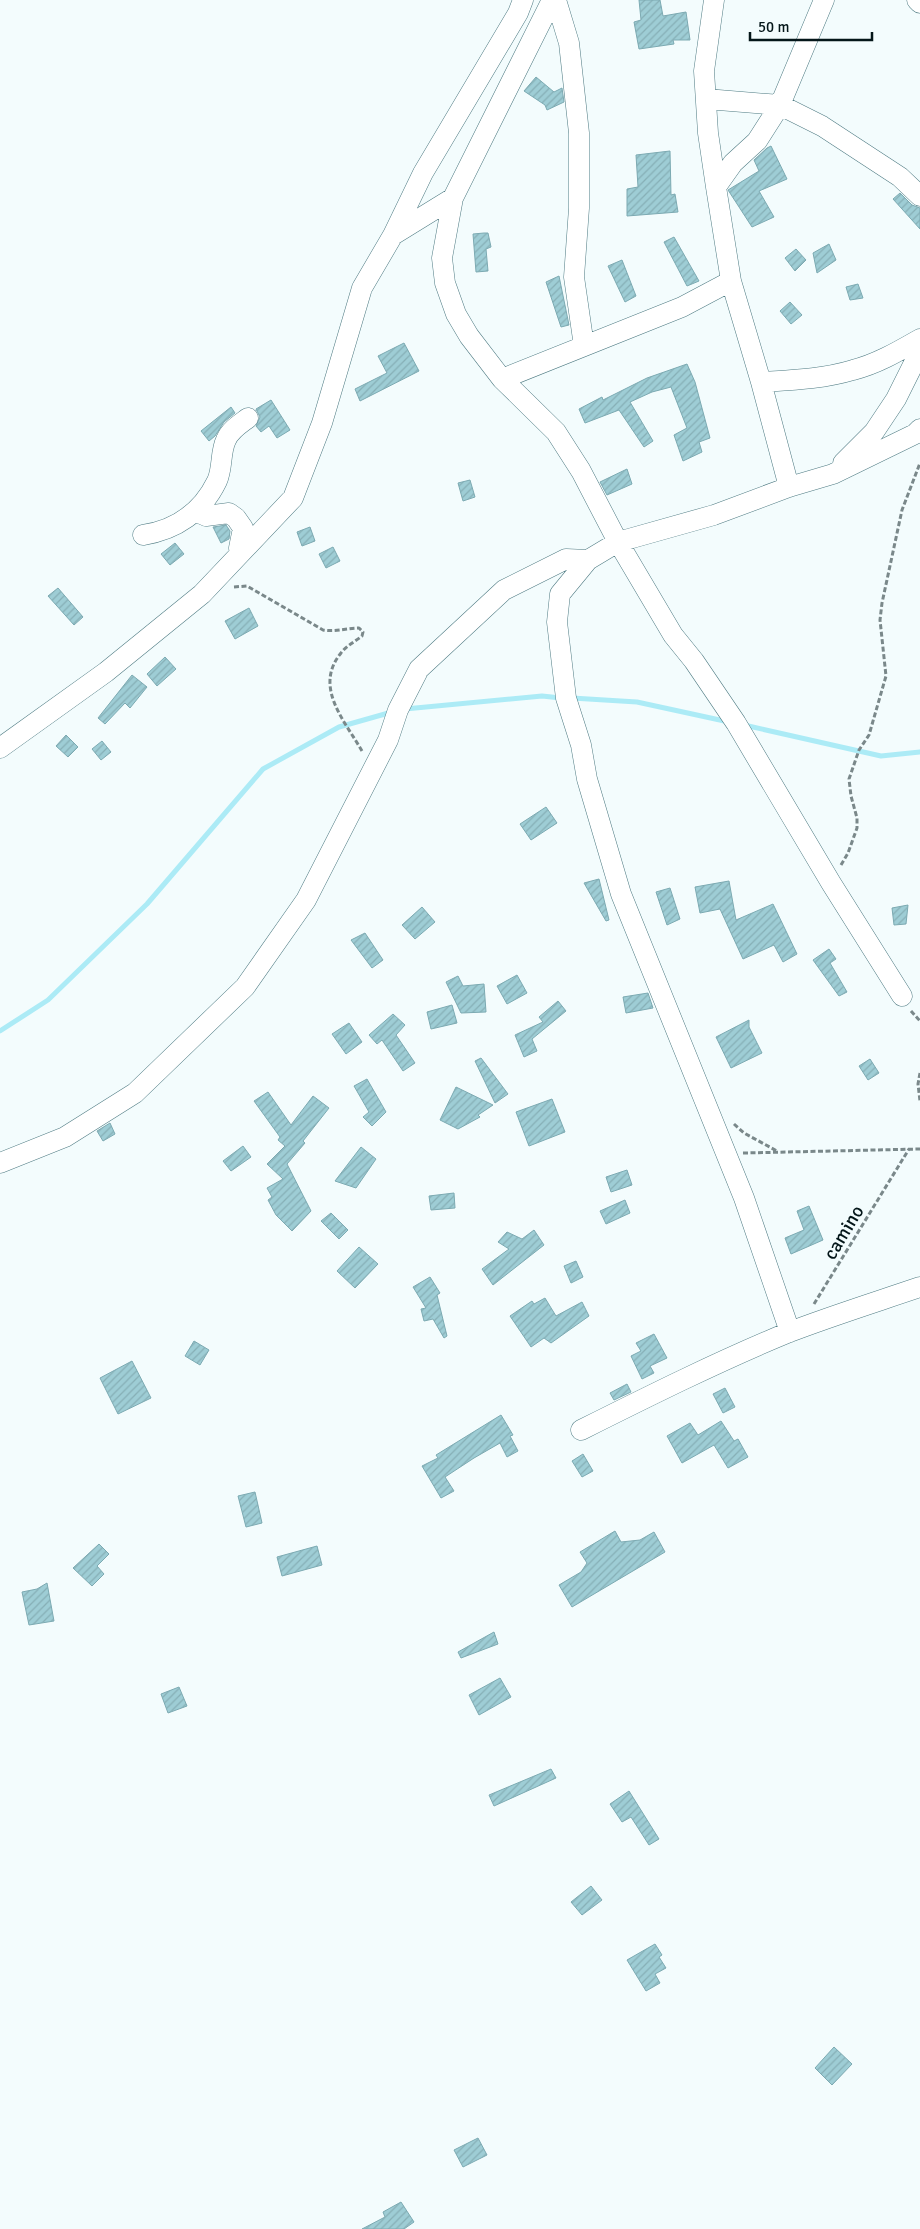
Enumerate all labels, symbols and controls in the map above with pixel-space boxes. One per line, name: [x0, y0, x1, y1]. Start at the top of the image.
scale bar: [750, 10, 872, 42]
text: 50 m: [758, 18, 789, 36]
street label: camino: [818, 1201, 869, 1264]

